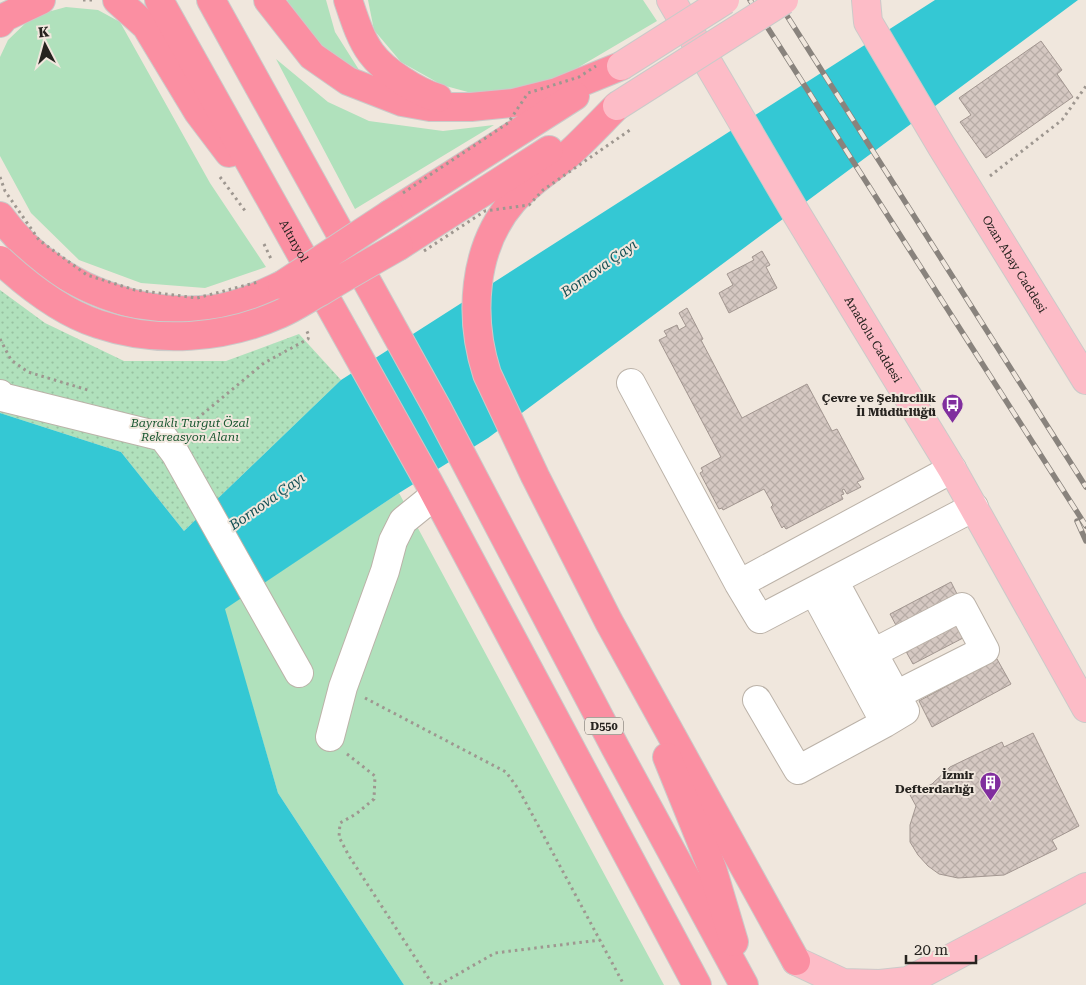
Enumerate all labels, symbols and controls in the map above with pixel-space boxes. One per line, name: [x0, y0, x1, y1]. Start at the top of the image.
north arrow: [20, 20, 70, 70]
text: K: [37, 24, 50, 41]
street label: Ozan Abay Caddesi: [979, 213, 1050, 315]
street label: Altınyol: [276, 217, 311, 265]
water label: Bornova Çayı: [557, 236, 640, 301]
street label: Anadolu Caddesi: [841, 294, 905, 385]
place label: Çevre ve Şehircilik İl Müdürlüğü: [822, 391, 937, 419]
bus stop icon: Çevre ve Şehircilik İl Müdürlüğü: [940, 393, 964, 424]
park label: Bayraklı Turgut Özal Rekreasyon Alanı: [130, 415, 250, 444]
water label: Bornova Çayı: [225, 469, 308, 534]
road number: D550: [585, 718, 623, 734]
place label: İzmir Defterdarlığı: [895, 768, 975, 796]
building icon: İzmir Defterdarlığı: [978, 770, 1002, 801]
scale bar: [906, 932, 976, 964]
text: 20 m: [914, 941, 949, 959]

